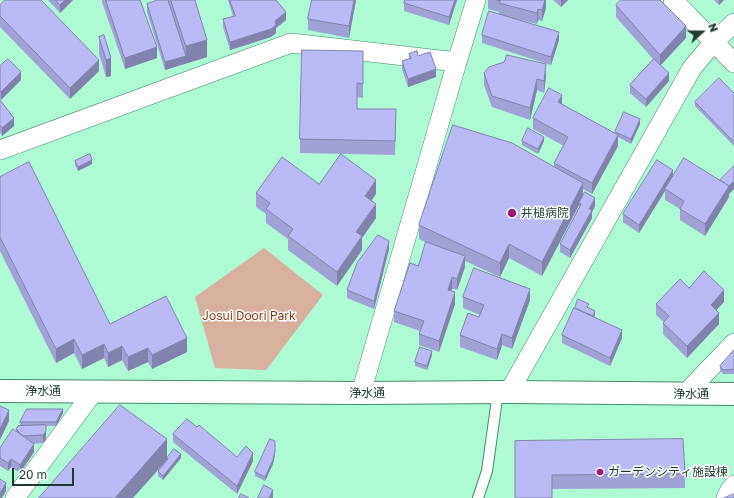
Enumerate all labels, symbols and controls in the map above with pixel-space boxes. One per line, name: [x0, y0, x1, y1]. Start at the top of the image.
north arrow: [682, 12, 722, 52]
text: N: [706, 21, 721, 34]
place label: 井槌病院: [521, 206, 569, 220]
marker: 井槌病院: [506, 207, 518, 219]
park label: Josui Doori Park: [202, 309, 296, 323]
street label: 浄水通: [25, 384, 61, 398]
street label: 浄水通: [349, 386, 385, 400]
street label: 浄水通: [673, 387, 709, 401]
scale bar: [14, 460, 76, 486]
place label: ガーデンシティ施設棟: [608, 465, 728, 479]
text: 20 m: [19, 467, 47, 482]
marker: ガーデンシティ施設棟: [595, 467, 605, 477]

